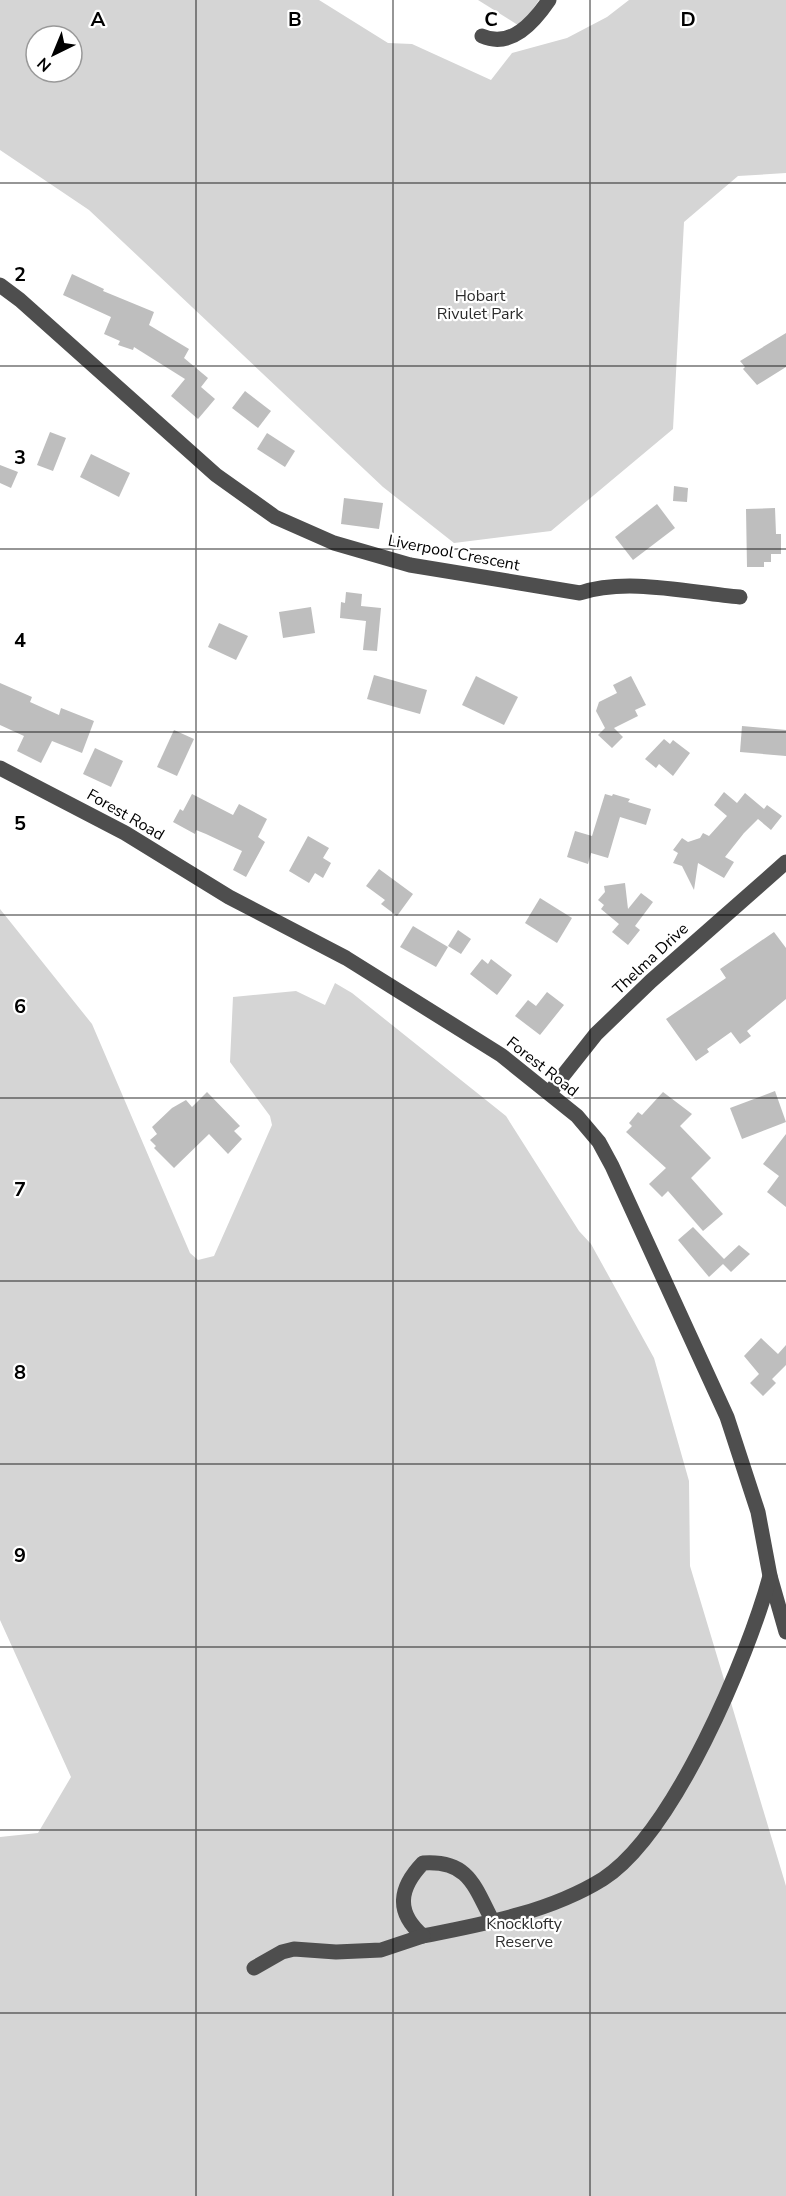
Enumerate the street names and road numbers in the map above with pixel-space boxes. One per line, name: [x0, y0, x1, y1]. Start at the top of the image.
street label: Liverpool Crescent: [386, 529, 522, 577]
street label: Forest Road: [83, 784, 168, 846]
street label: Thelma Drive: [608, 918, 693, 1000]
street label: Forest Road: [502, 1032, 583, 1102]

